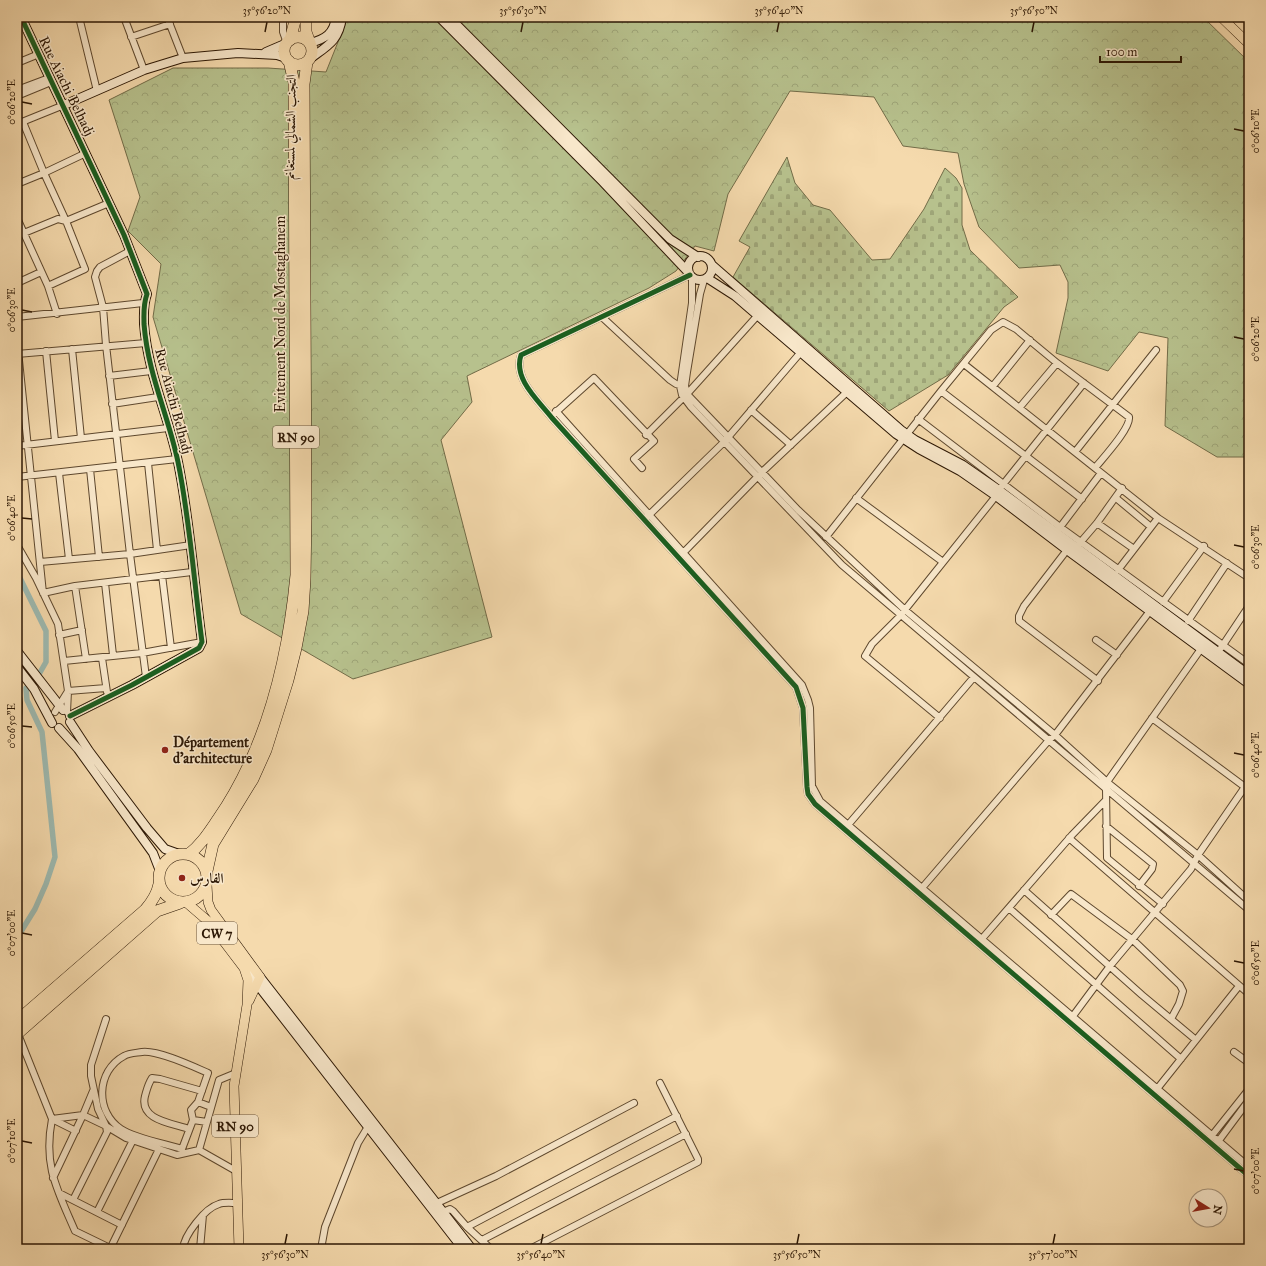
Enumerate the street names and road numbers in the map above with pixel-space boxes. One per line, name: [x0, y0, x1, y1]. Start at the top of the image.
street label: Rue Aiachi Belhadj: [35, 34, 98, 139]
street label: التجنب الشمالي لمستغانم: [281, 74, 304, 180]
street label: Evitement Nord de Mostaghanem: [272, 215, 289, 412]
street label: Rue Aiachi Belhadj: [151, 346, 196, 456]
road number: RN 90: [273, 426, 319, 448]
road number: CW 7: [197, 922, 237, 944]
road number: RN 90: [212, 1115, 258, 1137]

